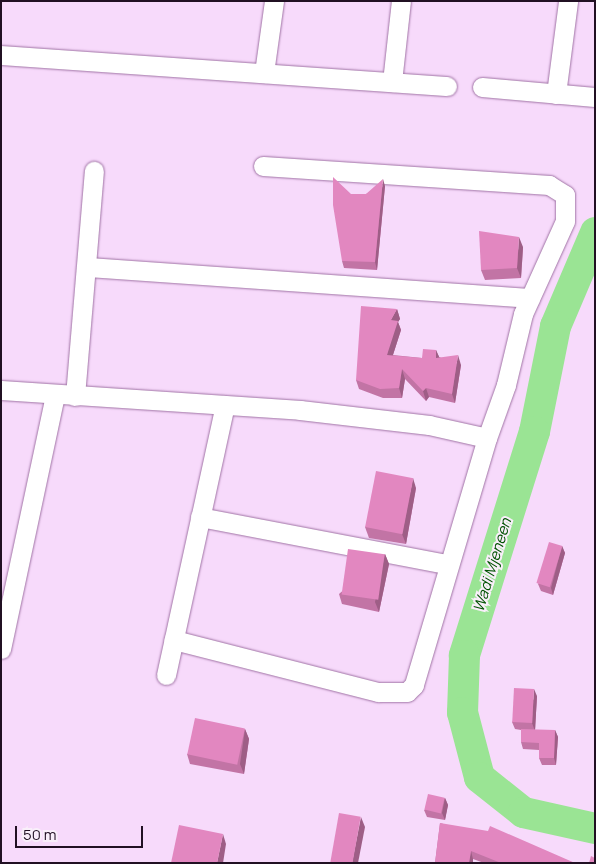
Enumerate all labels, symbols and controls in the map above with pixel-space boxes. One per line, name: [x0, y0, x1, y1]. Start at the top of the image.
water label: Wadi Mjeneen: [469, 516, 515, 614]
scale bar: [18, 816, 145, 848]
text: 50 m: [23, 824, 57, 845]

